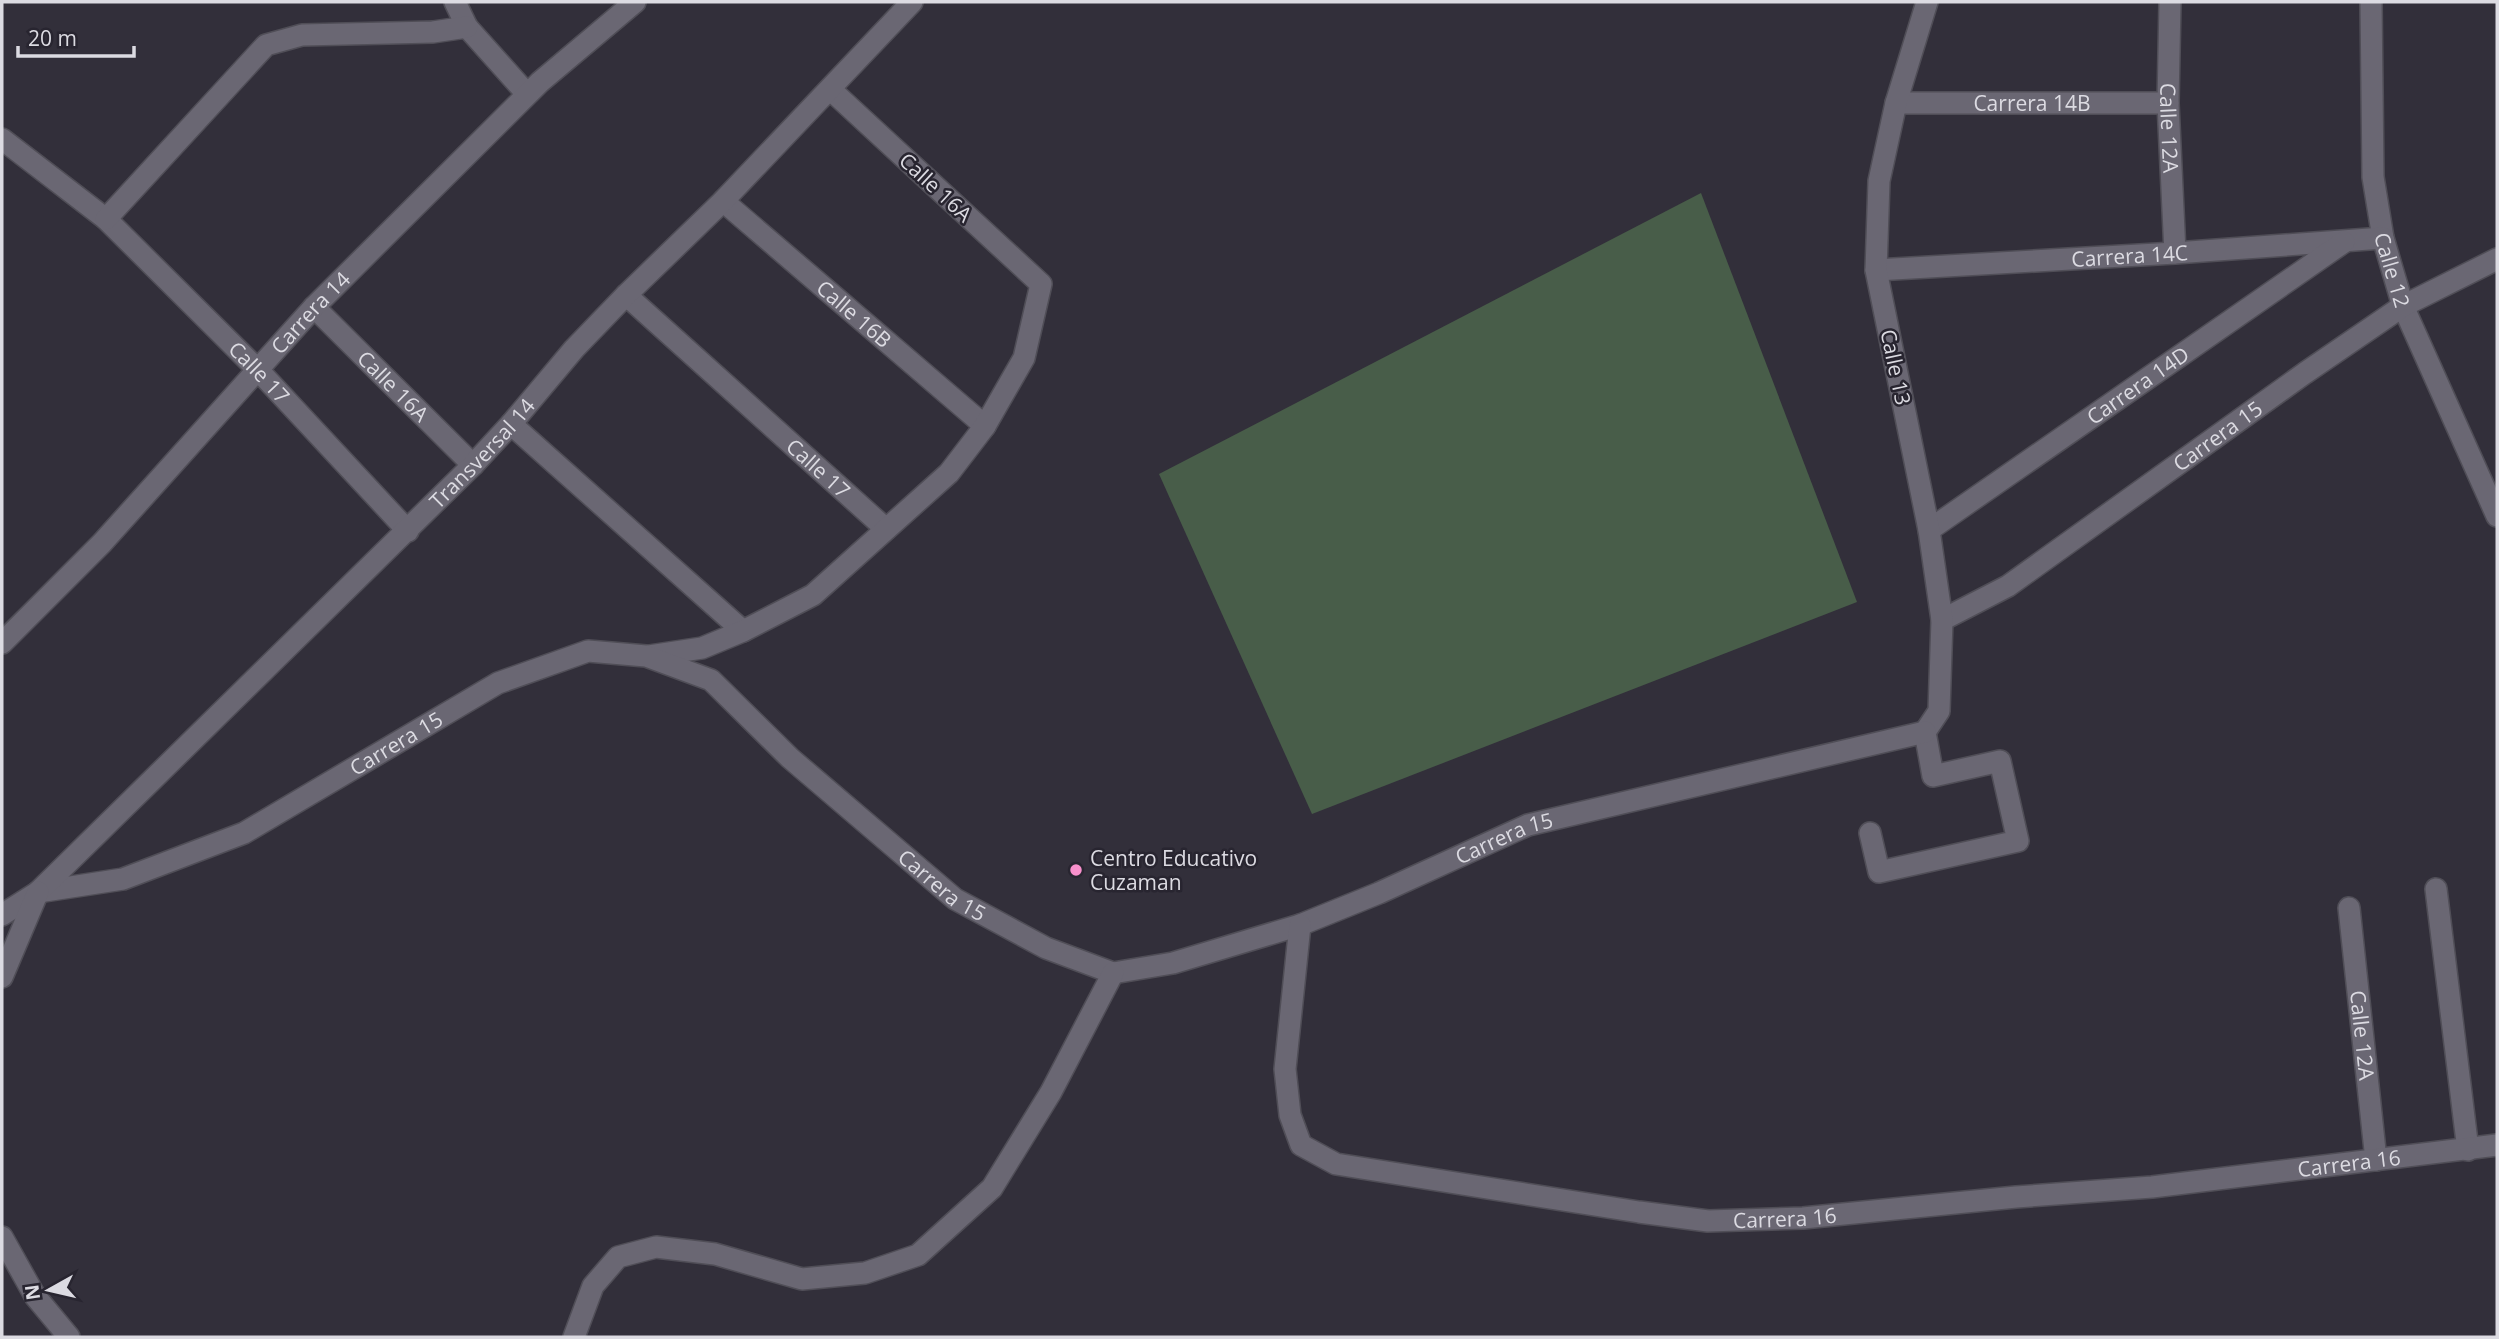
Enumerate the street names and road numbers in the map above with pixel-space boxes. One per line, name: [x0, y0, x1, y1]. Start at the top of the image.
street label: Calle 12A: [2154, 83, 2185, 174]
street label: Carrera 14B: [1973, 89, 2091, 117]
street label: Calle 16A: [894, 146, 979, 228]
street label: Calle 12: [2368, 229, 2417, 311]
street label: Carrera 14C: [2070, 238, 2189, 273]
street label: Carrera 14: [264, 265, 356, 360]
street label: Calle 16B: [811, 274, 898, 354]
street label: Calle 13: [1874, 327, 1918, 407]
street label: Calle 17: [223, 335, 296, 410]
street label: Carrera 14D: [2081, 340, 2194, 431]
street label: Calle 16A: [352, 344, 436, 428]
street label: Transversal 14: [423, 392, 541, 514]
street label: Carrera 15: [2167, 394, 2268, 477]
street label: Calle 17: [781, 432, 856, 504]
street label: Carrera 15: [344, 705, 448, 782]
street label: Carrera 15: [1451, 806, 1556, 870]
street label: Carrera 15: [892, 843, 991, 927]
street label: Calle 12A: [2344, 989, 2381, 1082]
street label: Carrera 16: [2296, 1143, 2402, 1183]
street label: Carrera 16: [1733, 1201, 1838, 1234]

